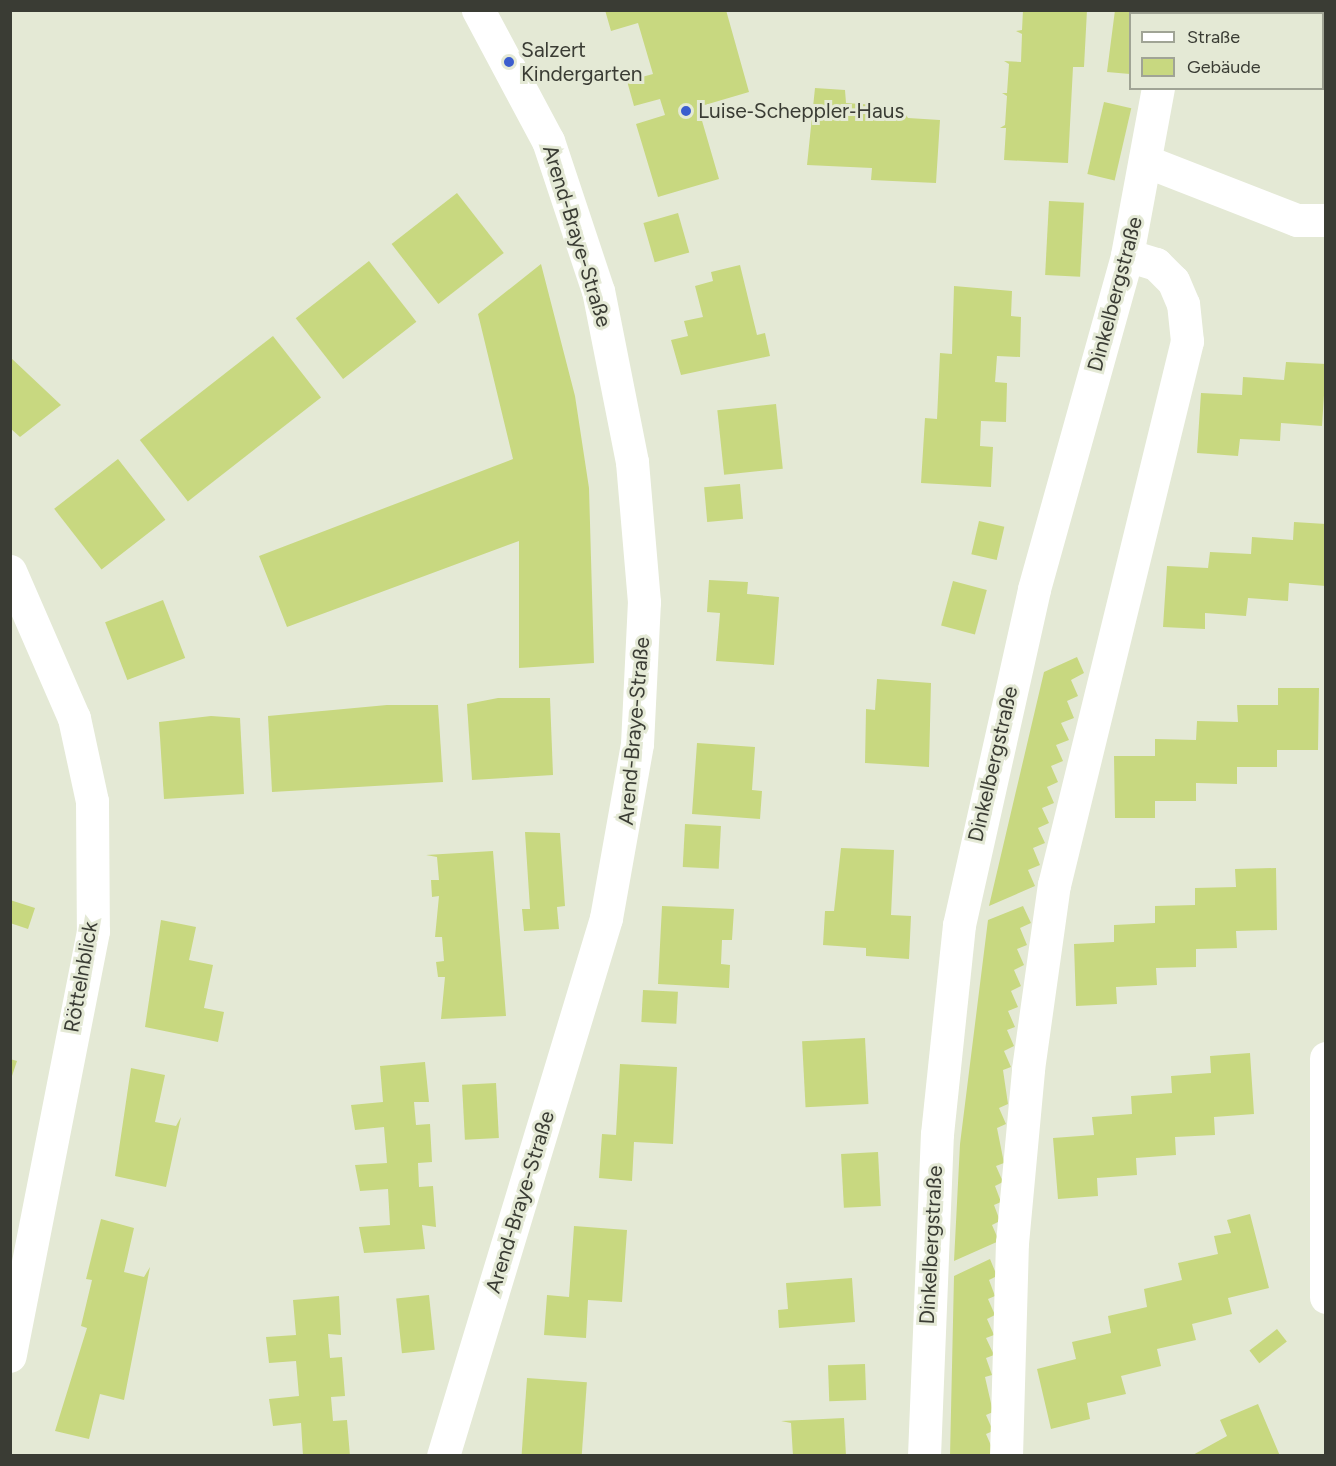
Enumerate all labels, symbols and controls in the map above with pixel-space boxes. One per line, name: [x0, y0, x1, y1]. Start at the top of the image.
legend: [1129, 12, 1324, 90]
text: Straße: [1187, 26, 1240, 48]
place label: Salzert Kindergarten: [521, 37, 642, 87]
marker: Salzert Kindergarten: [502, 55, 516, 69]
text: Gebäude: [1187, 56, 1261, 78]
place label: Luise‑Scheppler‑Haus: [698, 98, 904, 124]
marker: Luise‑Scheppler‑Haus: [679, 104, 693, 118]
street label: Arend-Braye-Straße: [537, 142, 617, 330]
street label: Dinkelbergstraße: [1082, 214, 1148, 374]
street label: Arend-Braye-Straße: [613, 636, 655, 826]
street label: Dinkelbergstraße: [963, 684, 1023, 844]
street label: Röttelnblick: [59, 920, 103, 1034]
street label: Arend-Braye-Straße: [480, 1108, 560, 1296]
street label: Dinkelbergstraße: [914, 1165, 948, 1325]

